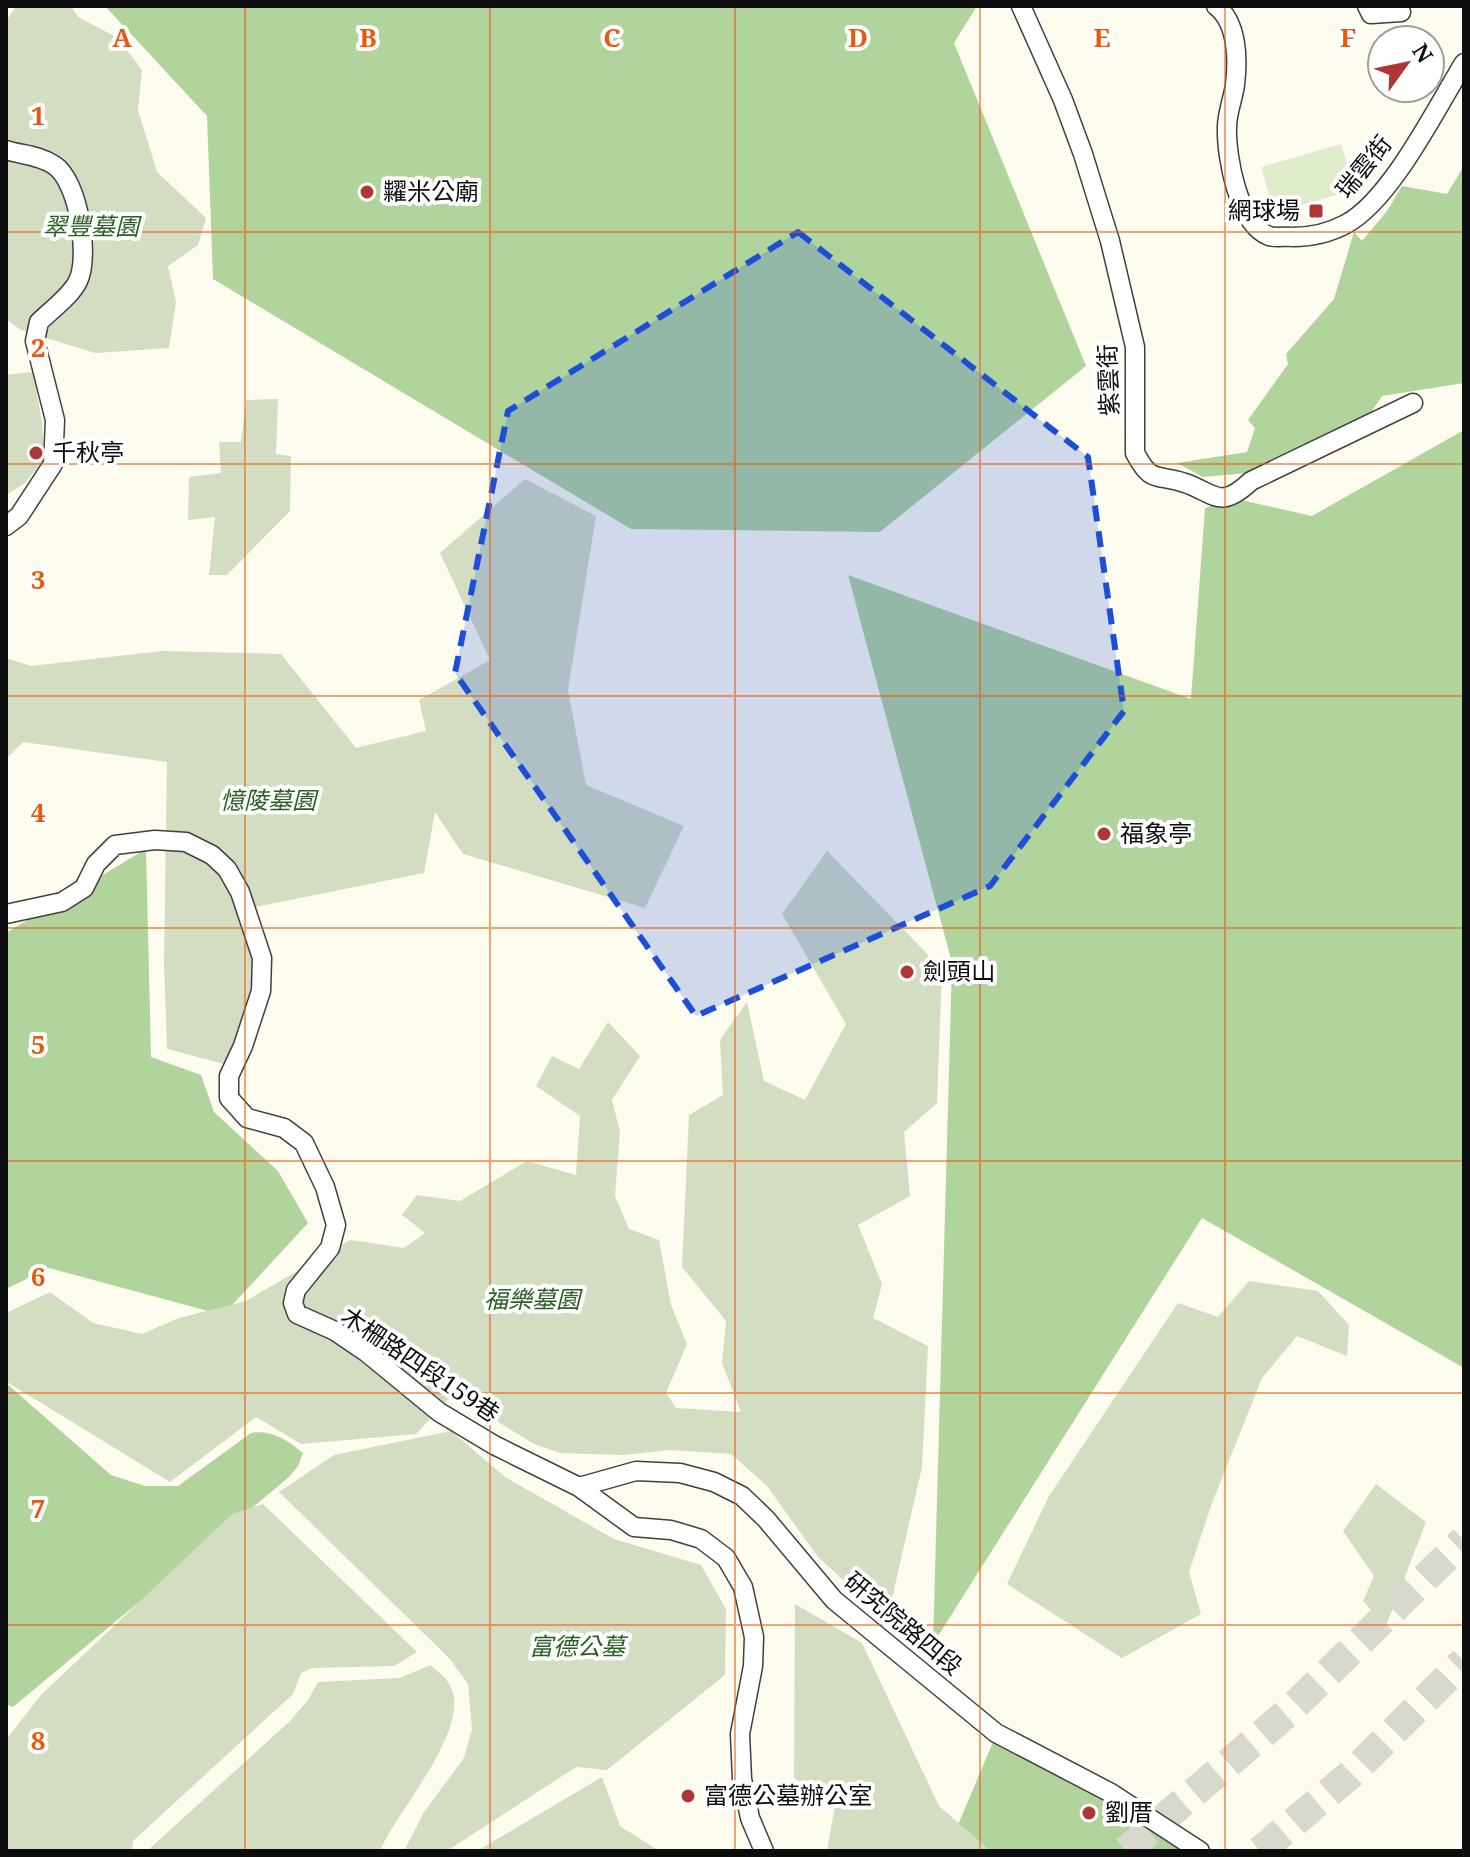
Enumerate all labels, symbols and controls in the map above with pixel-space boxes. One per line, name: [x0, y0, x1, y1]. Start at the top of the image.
text: A: [112, 19, 132, 55]
text: B: [359, 19, 377, 55]
text: C: [603, 19, 621, 55]
text: D: [848, 19, 868, 55]
text: E: [1094, 19, 1111, 55]
text: F: [1340, 19, 1356, 55]
north arrow: [1366, 24, 1446, 104]
text: N: [1406, 37, 1441, 68]
text: 1: [31, 97, 45, 133]
street label: 瑞雲街: [1327, 128, 1398, 204]
place label: 糶米公廟: [383, 174, 479, 207]
marker: 糶米公廟: [358, 183, 376, 201]
place label: 網球場: [1228, 193, 1300, 226]
marker: 網球場: [1307, 202, 1325, 220]
park label: 翠豐墓園: [43, 209, 142, 242]
text: 2: [31, 329, 45, 365]
street label: 紫雲街: [1090, 343, 1125, 417]
place label: 千秋亭: [52, 435, 124, 468]
marker: 千秋亭: [27, 444, 45, 462]
text: 3: [31, 561, 45, 597]
park label: 憶陵墓園: [220, 783, 319, 816]
text: 4: [31, 794, 46, 830]
place label: 福象亭: [1120, 816, 1192, 849]
marker: 福象亭: [1095, 825, 1113, 843]
place label: 劍頭山: [923, 954, 995, 987]
marker: 劍頭山: [898, 963, 916, 981]
text: 5: [31, 1026, 45, 1062]
text: 6: [31, 1258, 45, 1294]
park label: 福樂墓園: [484, 1282, 583, 1315]
street label: 木柵路四段159巷: [335, 1299, 506, 1429]
text: 7: [31, 1490, 45, 1526]
street label: 研究院路四段: [838, 1564, 970, 1682]
park label: 富德公墓: [529, 1629, 629, 1662]
text: 8: [31, 1722, 45, 1758]
place label: 富德公墓辦公室: [704, 1778, 872, 1811]
marker: 富德公墓辦公室: [679, 1787, 697, 1805]
place label: 劉厝: [1105, 1795, 1153, 1828]
marker: 劉厝: [1080, 1804, 1098, 1822]

